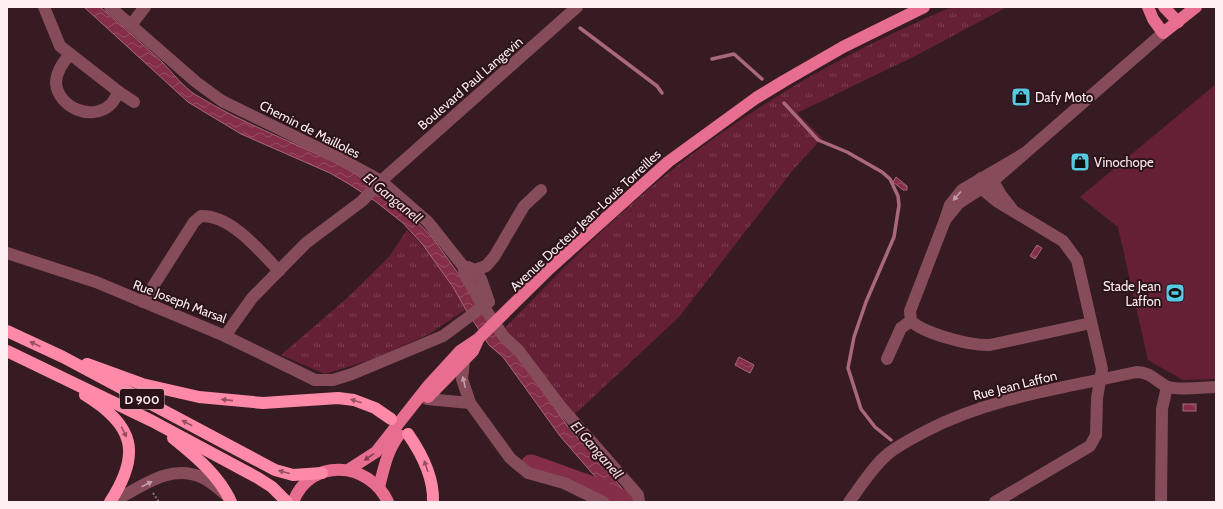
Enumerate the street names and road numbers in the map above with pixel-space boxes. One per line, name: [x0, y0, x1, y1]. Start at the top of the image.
street label: Boulevard Paul Langevin: [414, 33, 526, 133]
street label: Chemin de Mailloles: [257, 97, 363, 162]
street label: Avenue Docteur Jean-Louis Torreilles: [506, 145, 664, 294]
street label: Rue Joseph Marsal: [131, 276, 229, 326]
street label: Rue Jean Laffon: [971, 367, 1059, 403]
road number: D 900: [120, 389, 164, 409]

